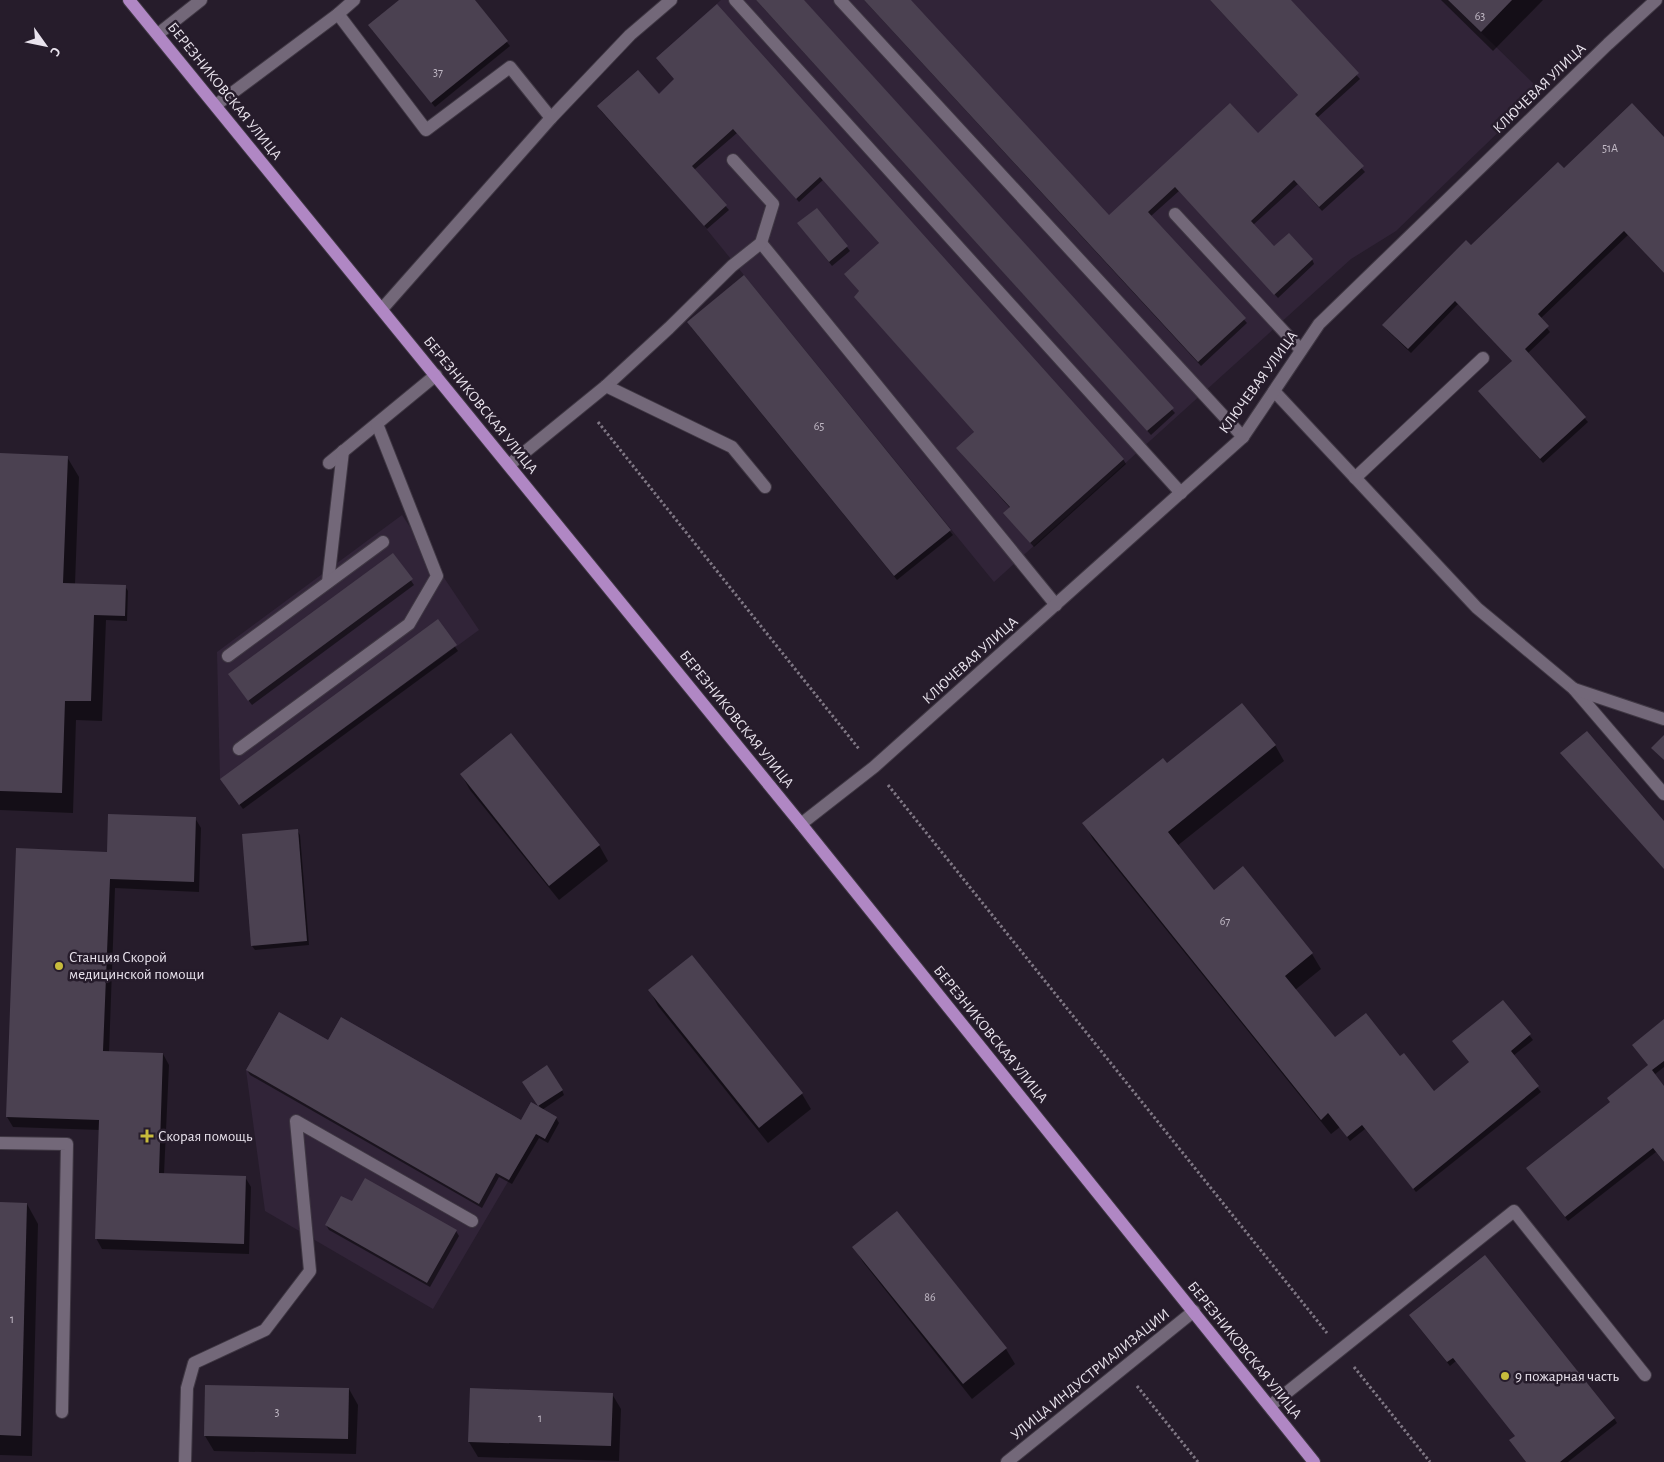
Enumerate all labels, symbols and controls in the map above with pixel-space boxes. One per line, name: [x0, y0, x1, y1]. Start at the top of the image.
house number: 63: [1475, 10, 1485, 22]
north arrow: [20, 20, 70, 70]
street label: БЕРЕЗНИКОВСКАЯ УЛИЦА: [165, 20, 285, 163]
street label: КЛЮЧЕВАЯ УЛИЦА: [1490, 40, 1589, 136]
text: С: [47, 44, 63, 59]
house number: 37: [433, 66, 443, 78]
house number: 51А: [1602, 142, 1618, 154]
street label: КЛЮЧЕВАЯ УЛИЦА: [1216, 328, 1301, 436]
street label: БЕРЕЗНИКОВСКАЯ УЛИЦА: [421, 334, 541, 477]
house number: 65: [814, 420, 824, 432]
street label: КЛЮЧЕВАЯ УЛИЦА: [920, 614, 1021, 707]
street label: БЕРЕЗНИКОВСКАЯ УЛИЦА: [677, 648, 797, 791]
house number: 67: [1220, 915, 1230, 927]
place label: Станция Скорой медицинской помощи: [69, 950, 204, 982]
marker: Станция Скорой медицинской помощи: [53, 960, 65, 972]
street label: БЕРЕЗНИКОВСКАЯ УЛИЦА: [931, 963, 1051, 1106]
marker: Скорая помощь: [140, 1129, 154, 1143]
place label: Скорая помощь: [158, 1129, 253, 1144]
street label: БЕРЕЗНИКОВСКАЯ УЛИЦА: [1185, 1279, 1305, 1422]
house number: 86: [924, 1291, 936, 1303]
street label: УЛИЦА ИНДУСТРИАЛИЗАЦИИ: [1008, 1306, 1172, 1443]
house number: 1: [10, 1313, 14, 1325]
place label: 9 пожарная часть: [1515, 1369, 1620, 1384]
marker: 9 пожарная часть: [1499, 1370, 1511, 1382]
house number: 3: [275, 1406, 280, 1418]
house number: 1: [538, 1412, 542, 1424]

